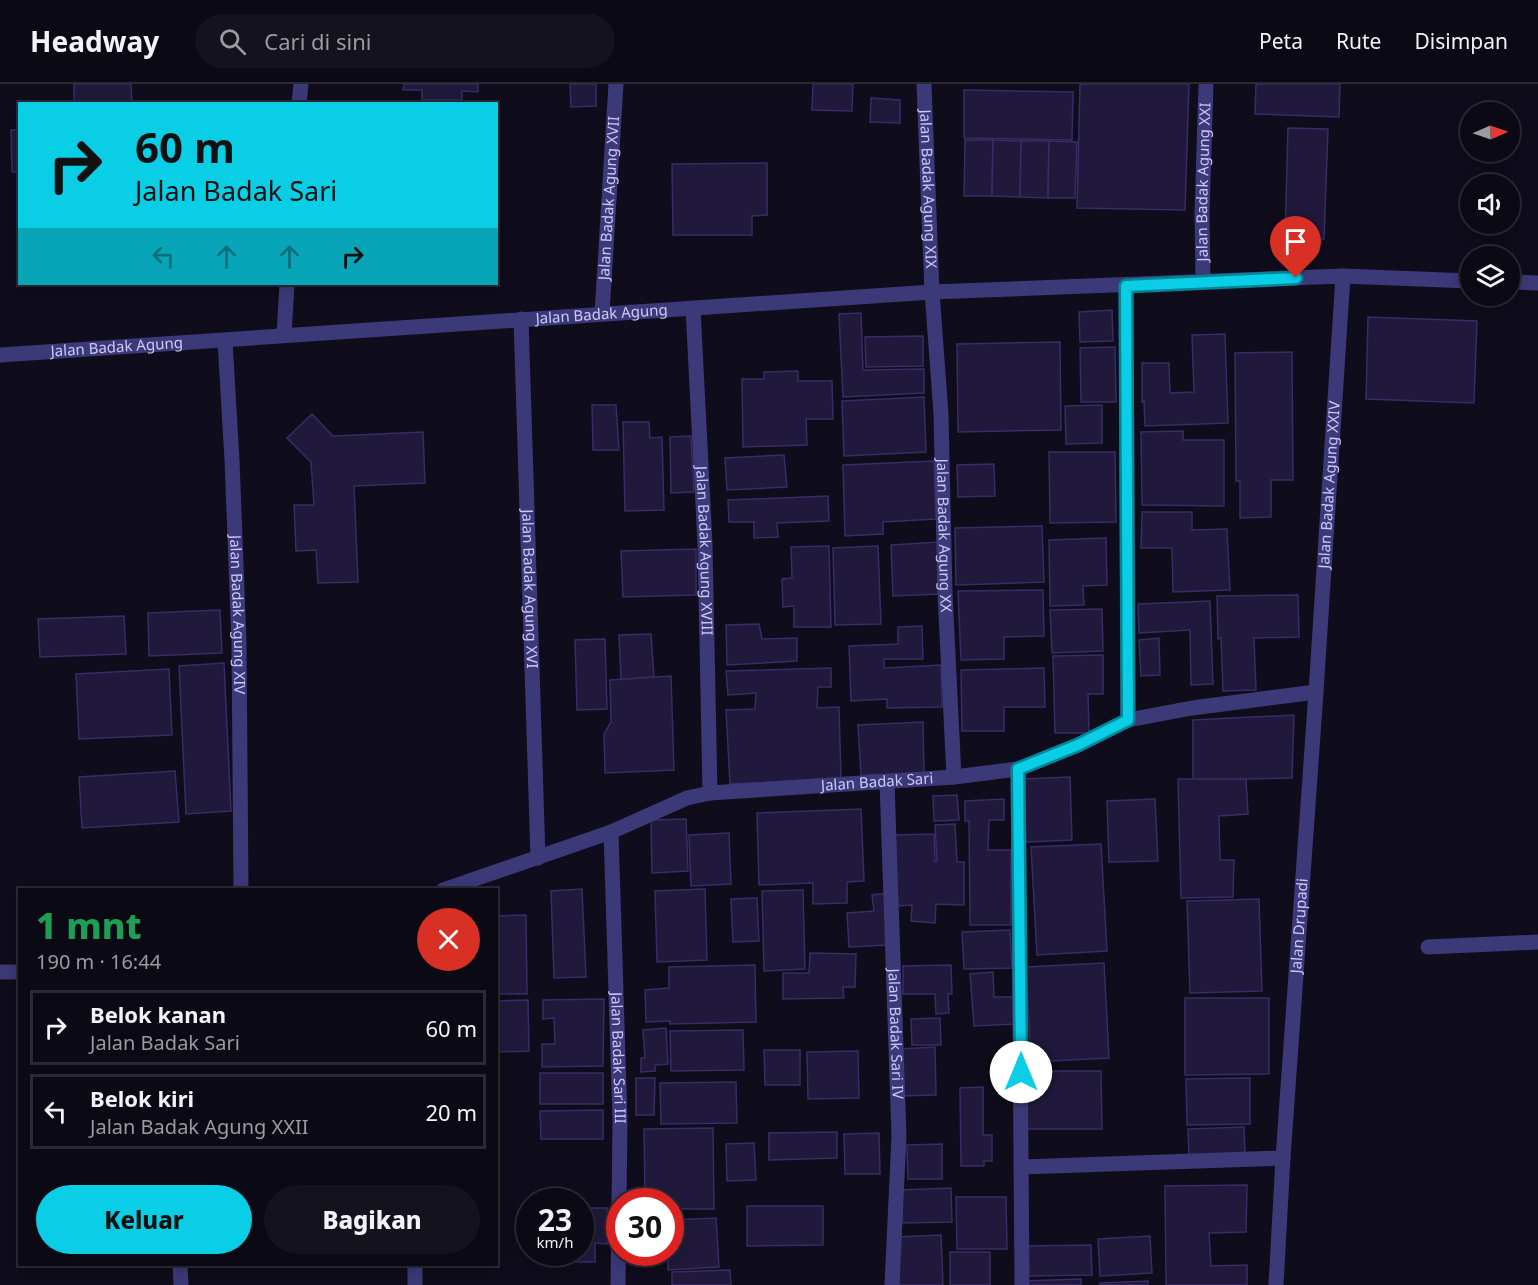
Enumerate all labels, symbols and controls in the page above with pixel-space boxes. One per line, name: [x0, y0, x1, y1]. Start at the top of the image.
search box: [195, 14, 615, 68]
text: Headway: [30, 22, 159, 60]
icon: search: [216, 25, 249, 58]
text: Cari di sini: [264, 26, 371, 56]
text: Peta: [1259, 27, 1303, 55]
text: Rute: [1336, 27, 1381, 55]
text: Disimpan: [1414, 27, 1508, 55]
street label: Jalan Badak Agung XXI: [1191, 102, 1214, 264]
north arrow: [1460, 102, 1520, 162]
map controls: [1460, 102, 1520, 306]
street label: Jalan Badak Agung XIX: [916, 107, 942, 269]
street label: Jalan Badak Agung XVII: [593, 116, 623, 283]
text: 60 m: [135, 118, 235, 175]
icon: right: [36, 126, 114, 204]
text: Jalan Badak Sari: [135, 172, 337, 209]
button: sound: [1460, 174, 1520, 234]
pin: [1270, 216, 1321, 278]
icon: arrive: [1279, 225, 1312, 258]
icon: left: [147, 240, 180, 273]
icon: ahead: [210, 240, 243, 273]
icon: ahead: [273, 240, 306, 273]
icon: right: [336, 240, 369, 273]
button: layers: [1460, 246, 1520, 306]
street label: Jalan Badak Agung: [533, 299, 668, 328]
street label: Jalan Badak Agung: [48, 332, 183, 361]
street label: Jalan Badak Agung XXIV: [1313, 400, 1344, 571]
street label: Jalan Badak Agung XX: [933, 456, 957, 613]
street label: Jalan Badak Agung XVIII: [692, 464, 718, 636]
street label: Jalan Badak Agung XVI: [518, 507, 543, 669]
street label: Jalan Badak Agung XIV: [226, 533, 250, 694]
street label: Jalan Badak Sari: [818, 767, 934, 795]
street label: Jalan Drupadi: [1285, 878, 1312, 976]
text: 1 mnt: [36, 901, 141, 950]
button: close: [417, 908, 480, 971]
text: 190 m · 16:44: [36, 948, 161, 975]
street label: Jalan Badak Sari IV: [884, 966, 909, 1099]
street label: Jalan Badak Sari III: [607, 990, 631, 1124]
text: Belok kanan: [90, 999, 226, 1029]
icon: right: [39, 1011, 72, 1044]
text: 60 m: [426, 1013, 477, 1043]
text: Jalan Badak Sari: [90, 1029, 240, 1056]
position arrow: [989, 1040, 1053, 1104]
text: Belok kiri: [90, 1083, 194, 1113]
icon: left: [39, 1095, 72, 1128]
text: 20 m: [426, 1097, 477, 1127]
text: Jalan Badak Agung XXII: [90, 1113, 309, 1140]
button: Keluar: [36, 1185, 252, 1254]
button: Bagikan: [264, 1185, 480, 1254]
speed limit sign: 30: [606, 1188, 684, 1266]
text: 23: [538, 1199, 572, 1240]
text: km/h: [537, 1232, 573, 1252]

